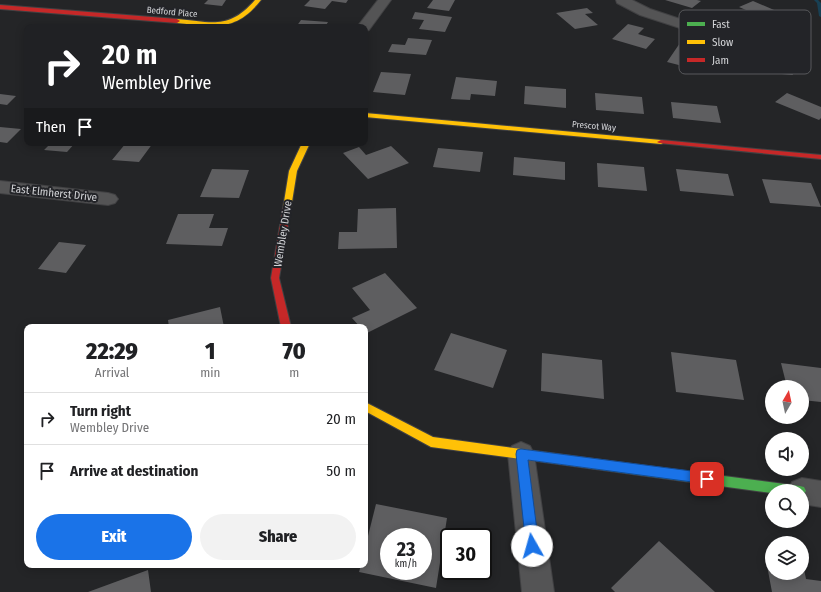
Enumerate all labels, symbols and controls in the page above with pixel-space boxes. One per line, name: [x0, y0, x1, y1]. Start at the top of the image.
street label: Bedford Place: [146, 5, 198, 19]
legend: [679, 10, 811, 74]
text: Fast: [712, 18, 730, 31]
text: Slow: [712, 36, 733, 49]
text: 20 m: [102, 38, 157, 71]
icon: right: [36, 40, 88, 92]
text: Jam: [712, 54, 729, 67]
text: Wembley Drive: [102, 72, 211, 94]
icon: arrive: [74, 116, 96, 138]
text: Then: [36, 118, 66, 136]
street label: Prescot Way: [572, 119, 616, 133]
street label: East Elmherst Drive: [10, 182, 98, 204]
street label: Wembley Drive: [271, 200, 295, 268]
text: 22:29: [86, 337, 138, 365]
text: 1: [205, 337, 215, 365]
text: 70: [282, 337, 306, 365]
text: Arrival: [95, 365, 129, 380]
text: min: [200, 365, 220, 380]
text: m: [289, 365, 299, 380]
north arrow: [765, 380, 809, 424]
map controls: [765, 380, 809, 580]
text: Turn right: [70, 402, 131, 420]
icon: right: [36, 408, 58, 430]
text: 20 m: [327, 410, 356, 428]
text: Wembley Drive: [70, 420, 149, 435]
button: sound: [765, 432, 809, 476]
icon: arrive: [36, 460, 58, 482]
text: Arrive at destination: [70, 462, 198, 480]
text: 50 m: [326, 462, 356, 480]
pin: [690, 462, 724, 496]
icon: arrive: [696, 468, 718, 490]
button: search: [765, 484, 809, 528]
button: Exit: [36, 514, 192, 560]
button: Share: [200, 514, 356, 560]
position arrow: [511, 525, 553, 567]
speed limit sign: 30: [440, 528, 492, 580]
button: layers: [765, 536, 809, 580]
text: 23: [397, 537, 415, 561]
text: km/h: [395, 558, 417, 570]

